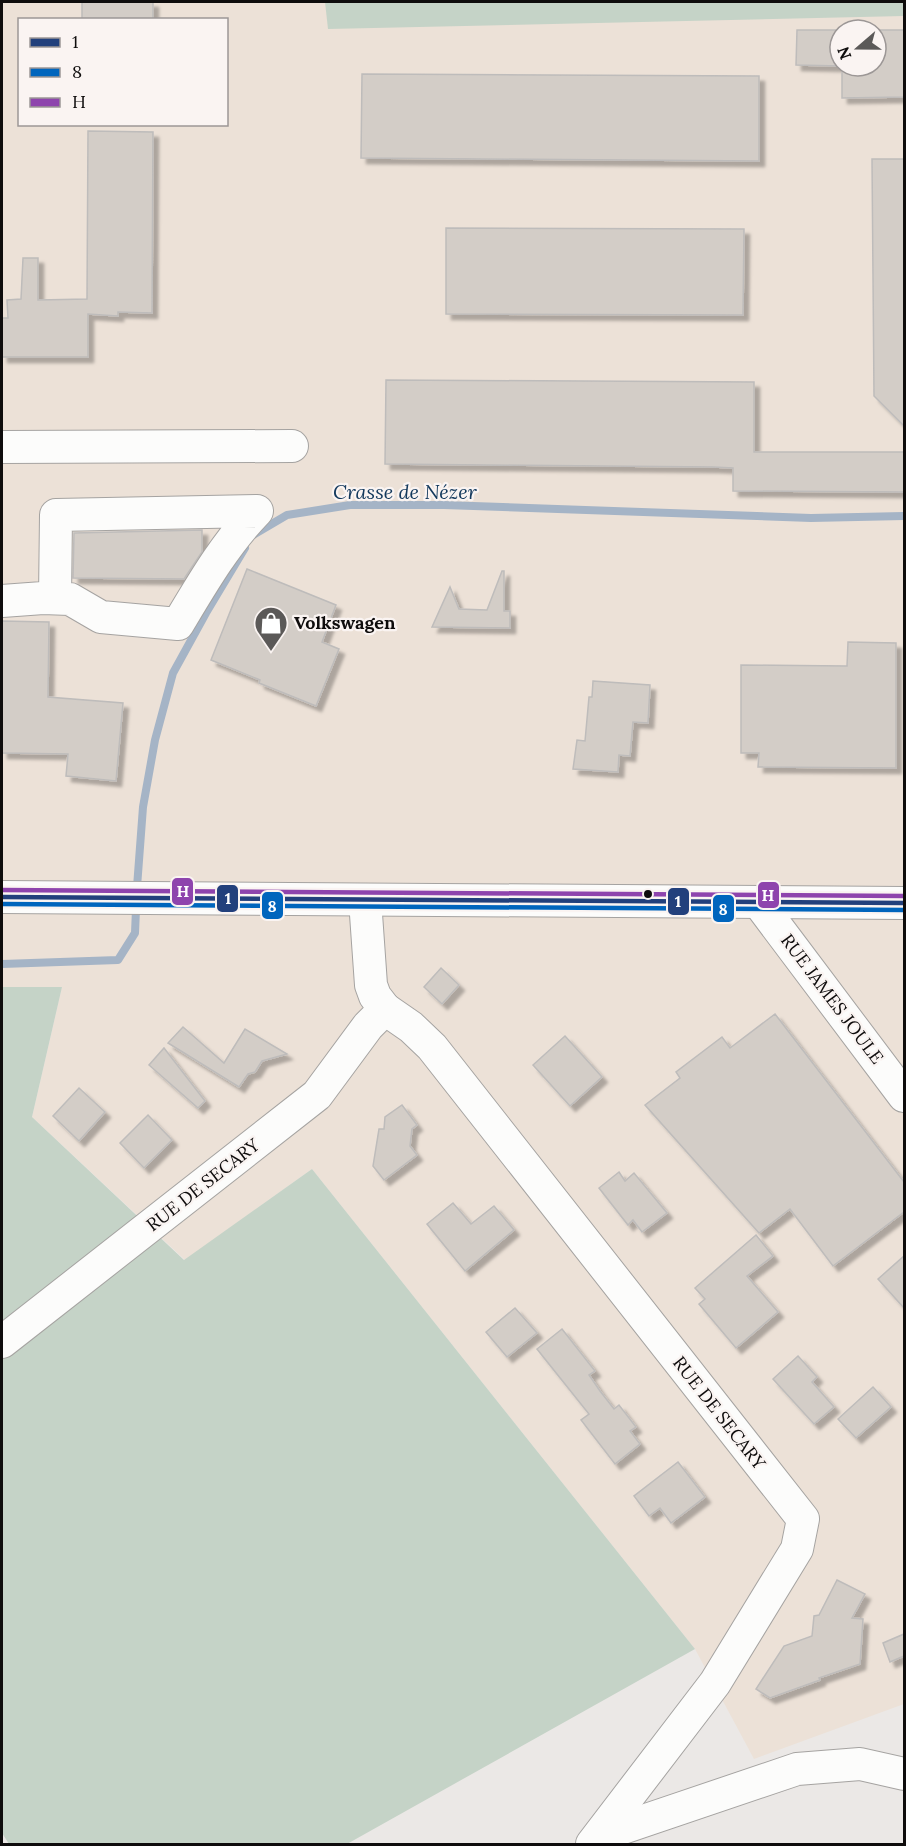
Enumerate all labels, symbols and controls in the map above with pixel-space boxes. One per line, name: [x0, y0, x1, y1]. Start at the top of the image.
legend: [18, 18, 228, 126]
north arrow: [828, 18, 888, 78]
text: 1: [72, 30, 79, 53]
text: N: [832, 44, 855, 62]
text: 8: [72, 60, 82, 83]
text: H: [72, 90, 86, 113]
water label: Crasse de Nézer: [333, 479, 478, 504]
shop icon: Volkswagen: [253, 605, 289, 652]
place label: Volkswagen: [294, 611, 396, 634]
line badge: H: [171, 877, 194, 906]
text: H: [177, 881, 190, 901]
line badge: H: [757, 881, 780, 909]
line badge: 1: [216, 884, 239, 913]
text: H: [762, 885, 775, 905]
line badge: 1: [667, 887, 690, 916]
text: 1: [225, 888, 231, 908]
unlabelled marker: [642, 888, 654, 900]
line badge: 8: [261, 891, 284, 920]
text: 1: [675, 891, 681, 911]
line badge: 8: [712, 894, 735, 923]
text: 8: [267, 896, 277, 916]
text: 8: [718, 899, 728, 919]
street label: RUE JAMES JOULE: [776, 929, 889, 1068]
street label: RUE DE SECARY: [141, 1133, 264, 1236]
street label: RUE DE SECARY: [668, 1351, 771, 1474]

